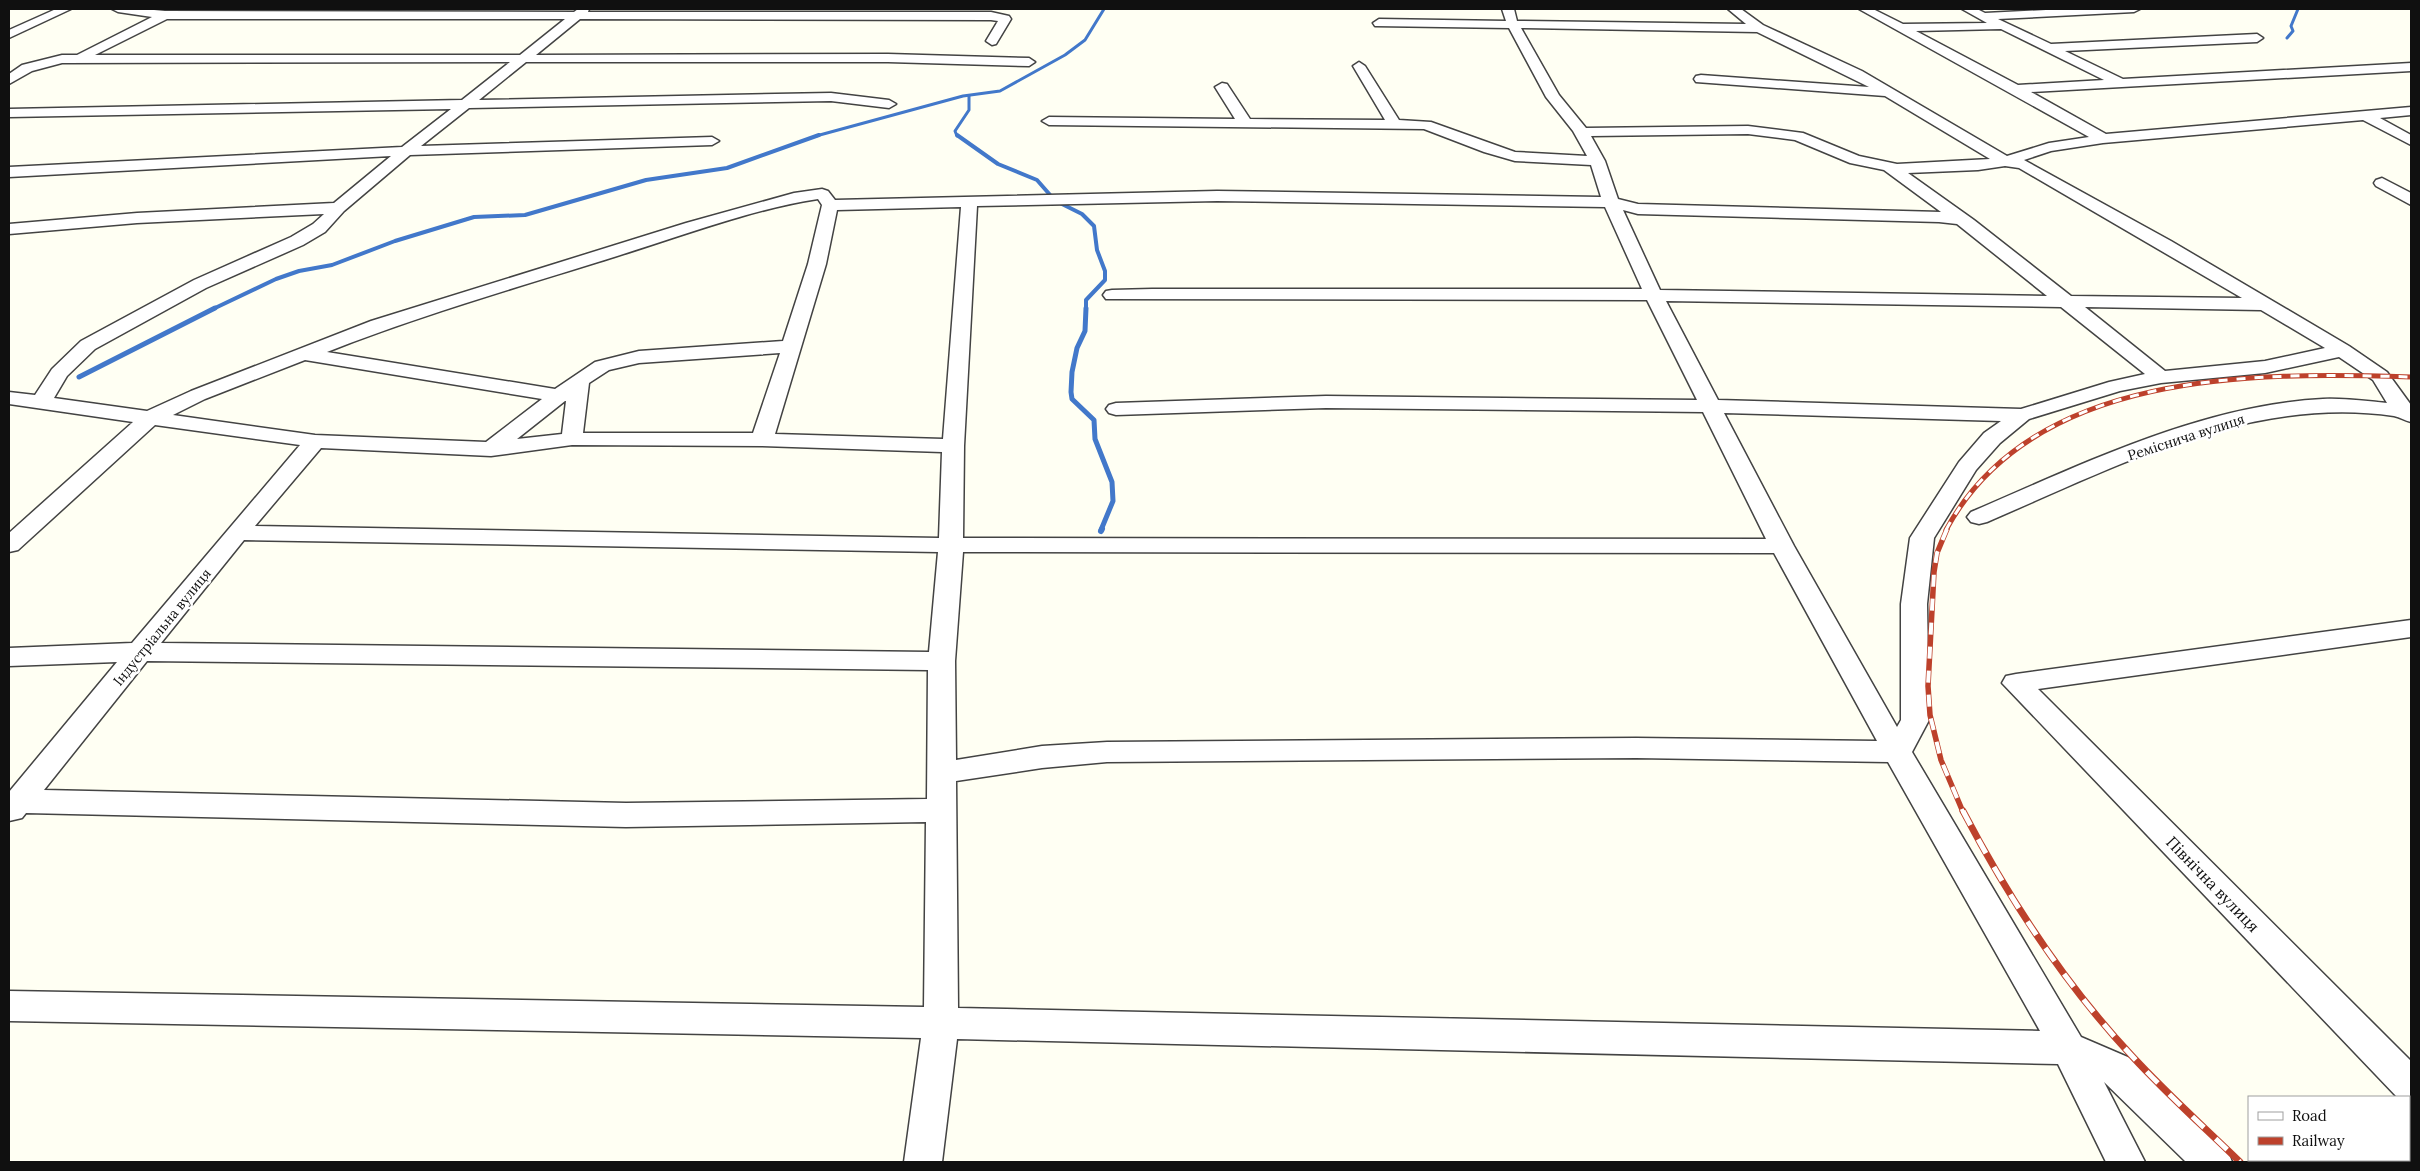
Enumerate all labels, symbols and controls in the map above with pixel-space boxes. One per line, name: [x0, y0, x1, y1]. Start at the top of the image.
street label: Реміснича вулиця: [2125, 410, 2247, 464]
street label: Індустріальна вулиця: [109, 565, 215, 689]
street label: Північна вулиця: [2162, 832, 2264, 936]
legend: [2248, 1096, 2410, 1161]
text: Road: [2292, 1106, 2327, 1125]
text: Railway: [2292, 1131, 2345, 1150]

